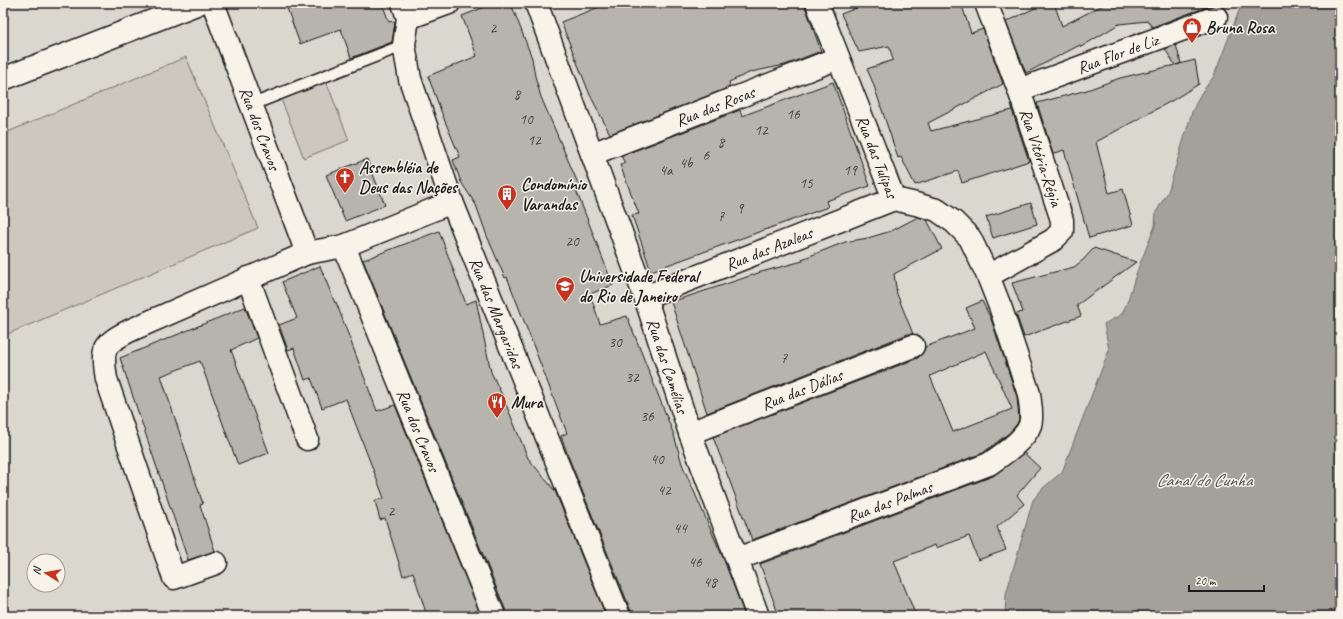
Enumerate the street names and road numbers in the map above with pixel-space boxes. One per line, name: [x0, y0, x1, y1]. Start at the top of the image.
street label: Rua Flor de Liz: [1074, 28, 1163, 78]
street label: Rua das Rosas: [673, 80, 759, 131]
street label: Rua dos Cravos: [235, 84, 286, 174]
street label: Rua Vitória-Régia: [1015, 106, 1068, 210]
street label: Rua das Tulipas: [852, 112, 904, 202]
street label: Rua das Azaleas: [722, 221, 817, 275]
street label: Rua das Margaridas: [465, 254, 529, 373]
street label: Rua das Camélias: [642, 316, 694, 417]
street label: Rua das Dálias: [758, 364, 847, 415]
street label: Rua dos Cravos: [393, 386, 445, 476]
street label: Rua das Palmas: [844, 476, 936, 527]

